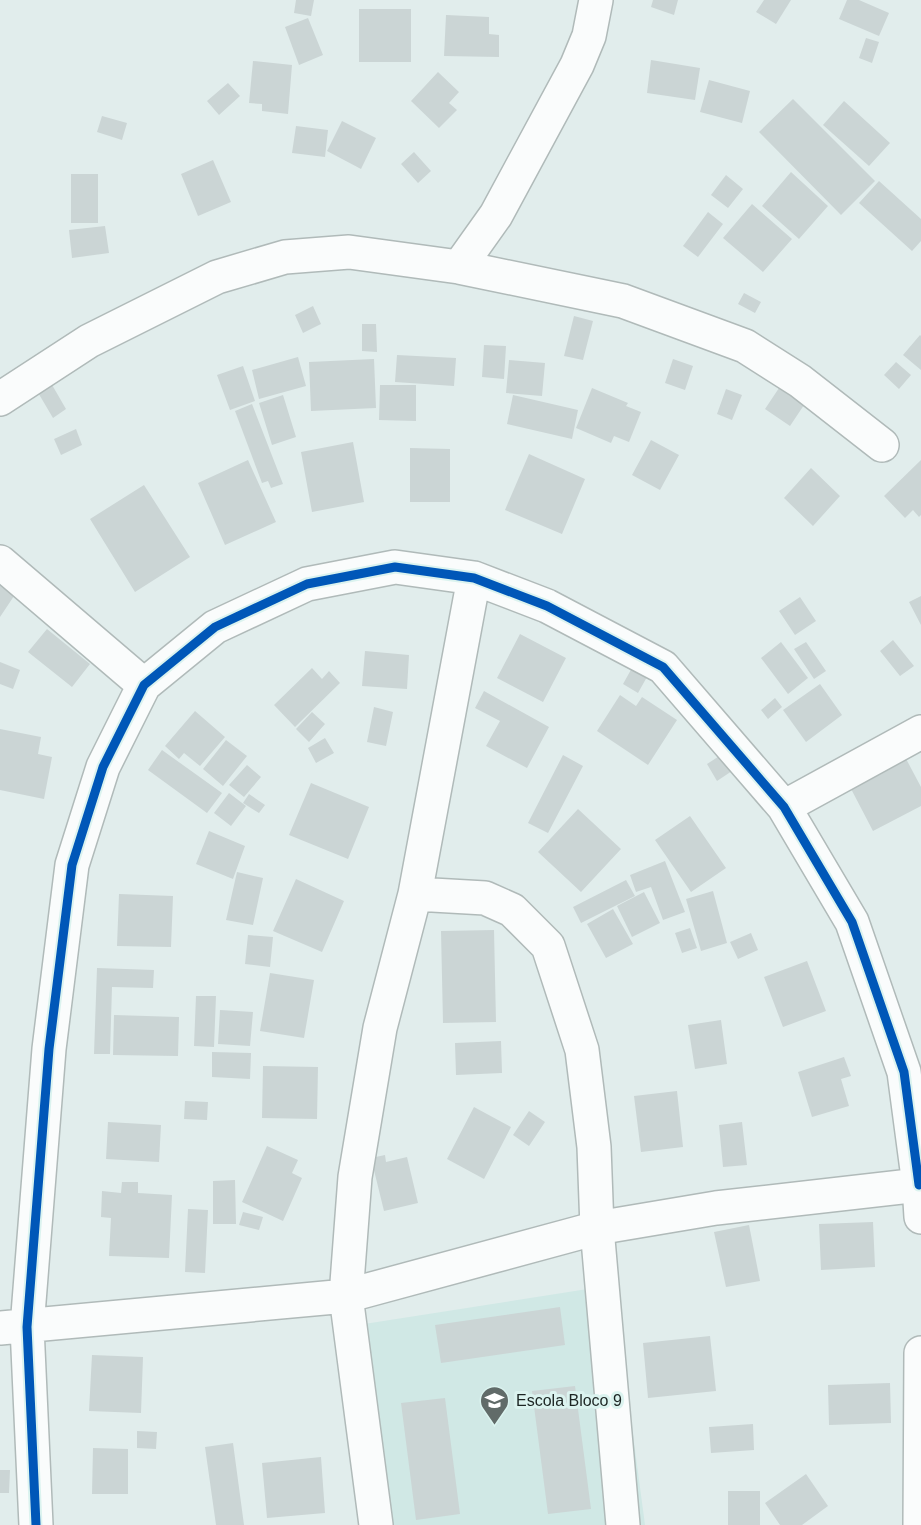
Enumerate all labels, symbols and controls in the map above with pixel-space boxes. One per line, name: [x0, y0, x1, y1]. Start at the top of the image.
school or university icon: Escola Bloco 9: [479, 1384, 511, 1426]
place label: Escola Bloco 9: [516, 1392, 622, 1409]

